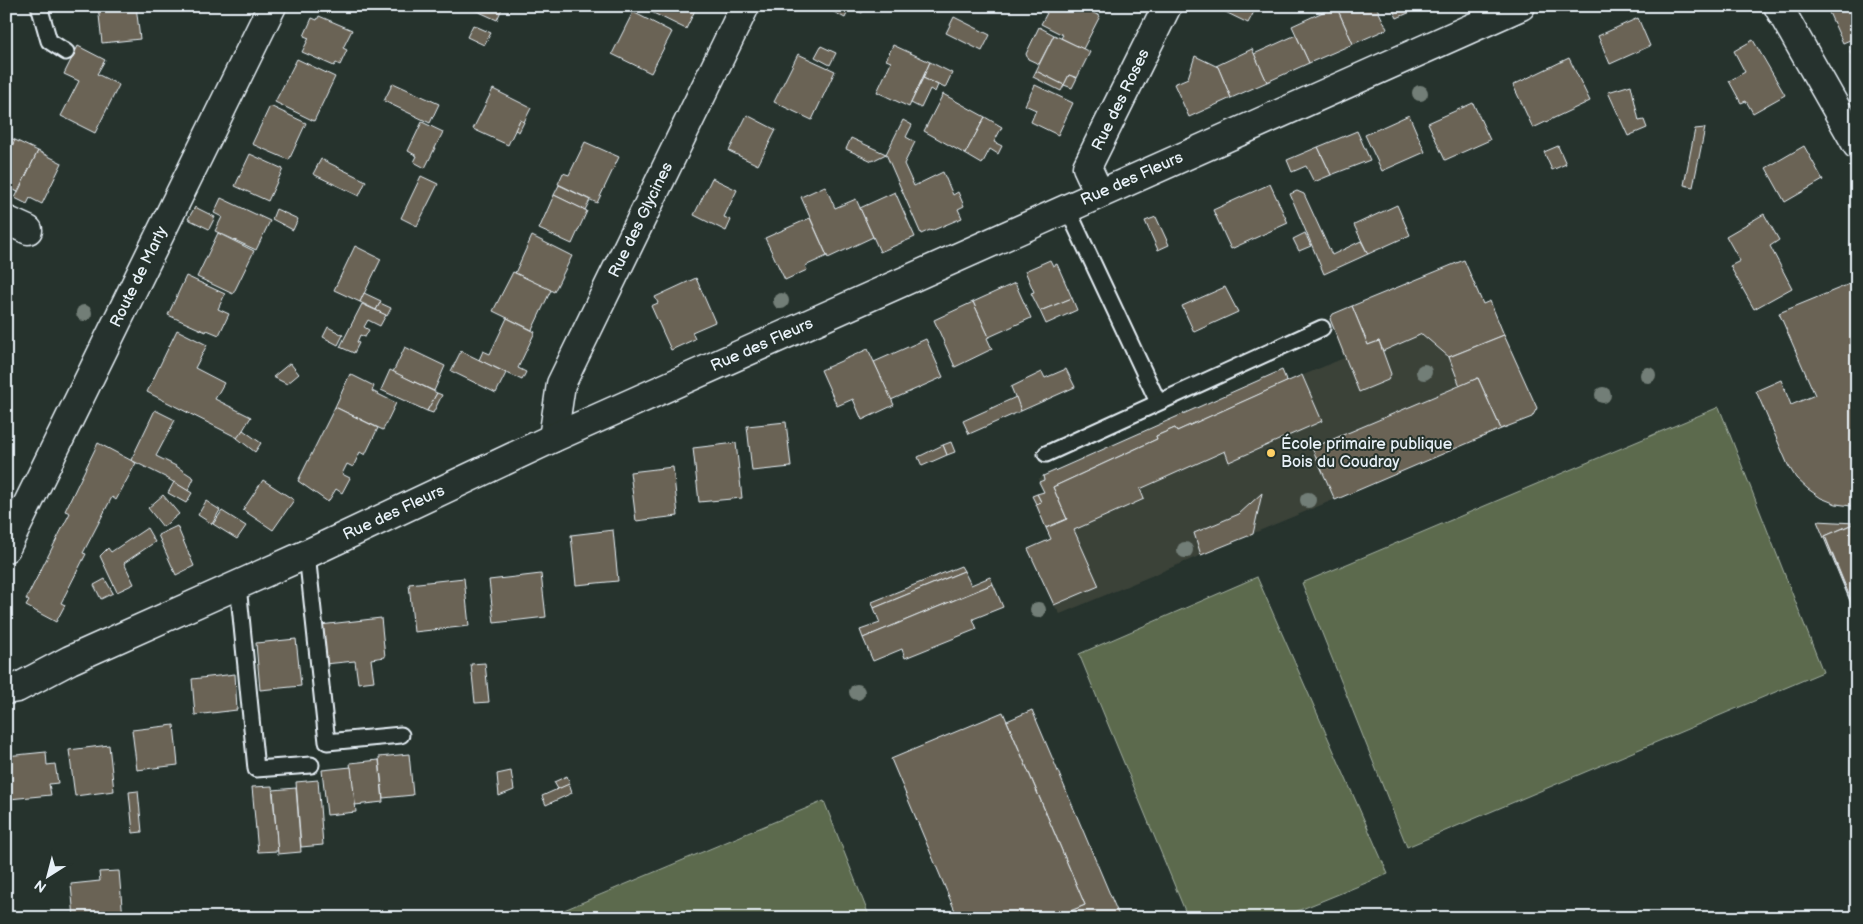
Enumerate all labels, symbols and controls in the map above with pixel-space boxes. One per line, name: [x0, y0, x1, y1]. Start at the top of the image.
street label: Rue des Roses: [1088, 46, 1154, 154]
street label: Rue des Fleurs: [1078, 148, 1186, 210]
street label: Rue des Glycines: [605, 159, 677, 281]
street label: Route de Marly: [106, 223, 172, 331]
street label: Rue des Fleurs: [708, 314, 816, 376]
place label: École primaire publique Bois du Coudray: [1281, 433, 1453, 472]
marker: École primaire publique Bois du Coudray: [1265, 447, 1277, 459]
street label: Rue des Fleurs: [340, 481, 448, 545]
north arrow: [22, 852, 72, 902]
text: N: [31, 876, 50, 896]

